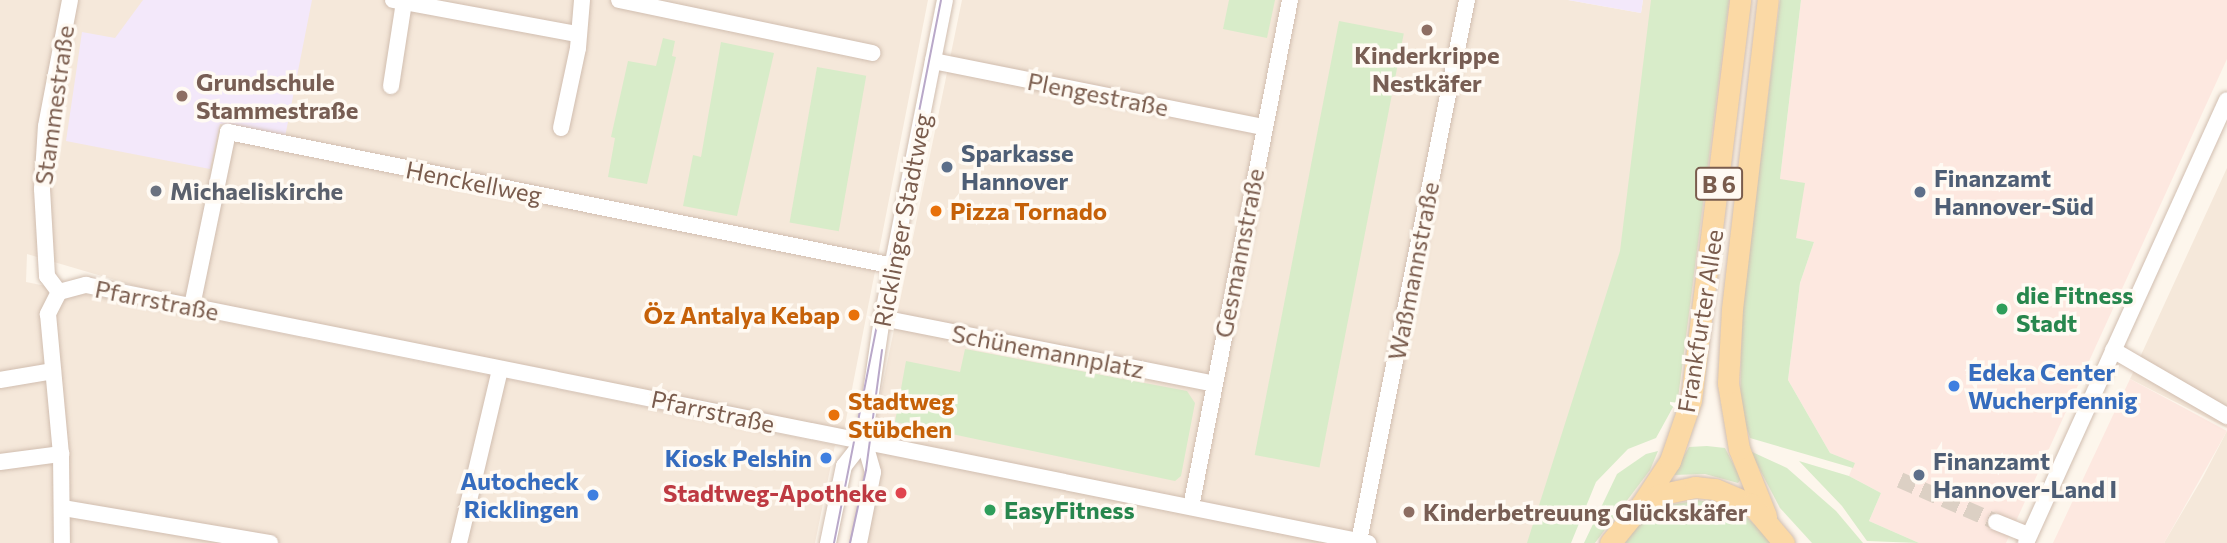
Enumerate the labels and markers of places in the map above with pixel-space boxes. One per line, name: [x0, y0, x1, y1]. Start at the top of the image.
marker: Kinderkrippe Nestkäfer: [1419, 22, 1435, 38]
place label: Kinderkrippe Nestkäfer: [1354, 41, 1500, 97]
place label: Grundschule Stammestraße: [196, 68, 358, 124]
marker: Grundschule Stammestraße: [174, 88, 190, 104]
place label: Sparkasse Hannover: [961, 139, 1074, 195]
marker: Sparkasse Hannover: [939, 159, 955, 175]
place label: Finanzamt Hannover-Süd: [1934, 164, 2094, 220]
place label: Michaeliskirche: [170, 177, 343, 205]
marker: Michaeliskirche: [148, 183, 164, 199]
marker: Finanzamt Hannover-Süd: [1912, 184, 1928, 200]
place label: Pizza Tornado: [950, 197, 1107, 225]
marker: Pizza Tornado: [928, 203, 944, 219]
place label: die Fitness Stadt: [2016, 281, 2133, 337]
place label: Öz Antalya Kebap: [643, 301, 840, 329]
marker: die Fitness Stadt: [1994, 301, 2010, 317]
marker: Öz Antalya Kebap: [846, 307, 862, 323]
place label: Edeka Center Wucherpfennig: [1968, 358, 2137, 414]
marker: Edeka Center Wucherpfennig: [1946, 378, 1962, 394]
place label: Stadtweg Stübchen: [848, 387, 954, 443]
marker: Stadtweg Stübchen: [826, 407, 842, 423]
place label: Kiosk Pelshin: [665, 444, 812, 472]
place label: Finanzamt Hannover-Land I: [1933, 447, 2117, 503]
marker: Kiosk Pelshin: [818, 450, 834, 466]
place label: Autocheck Ricklingen: [460, 467, 579, 523]
marker: Finanzamt Hannover-Land I: [1911, 467, 1927, 483]
place label: Stadtweg-Apotheke: [663, 479, 887, 507]
marker: Stadtweg-Apotheke: [893, 485, 909, 501]
marker: Autocheck Ricklingen: [585, 487, 601, 503]
place label: EasyFitness: [1004, 496, 1135, 524]
place label: Kinderbetreuung Glückskäfer: [1423, 498, 1748, 526]
marker: EasyFitness: [982, 502, 998, 518]
marker: Kinderbetreuung Glückskäfer: [1401, 504, 1417, 520]

